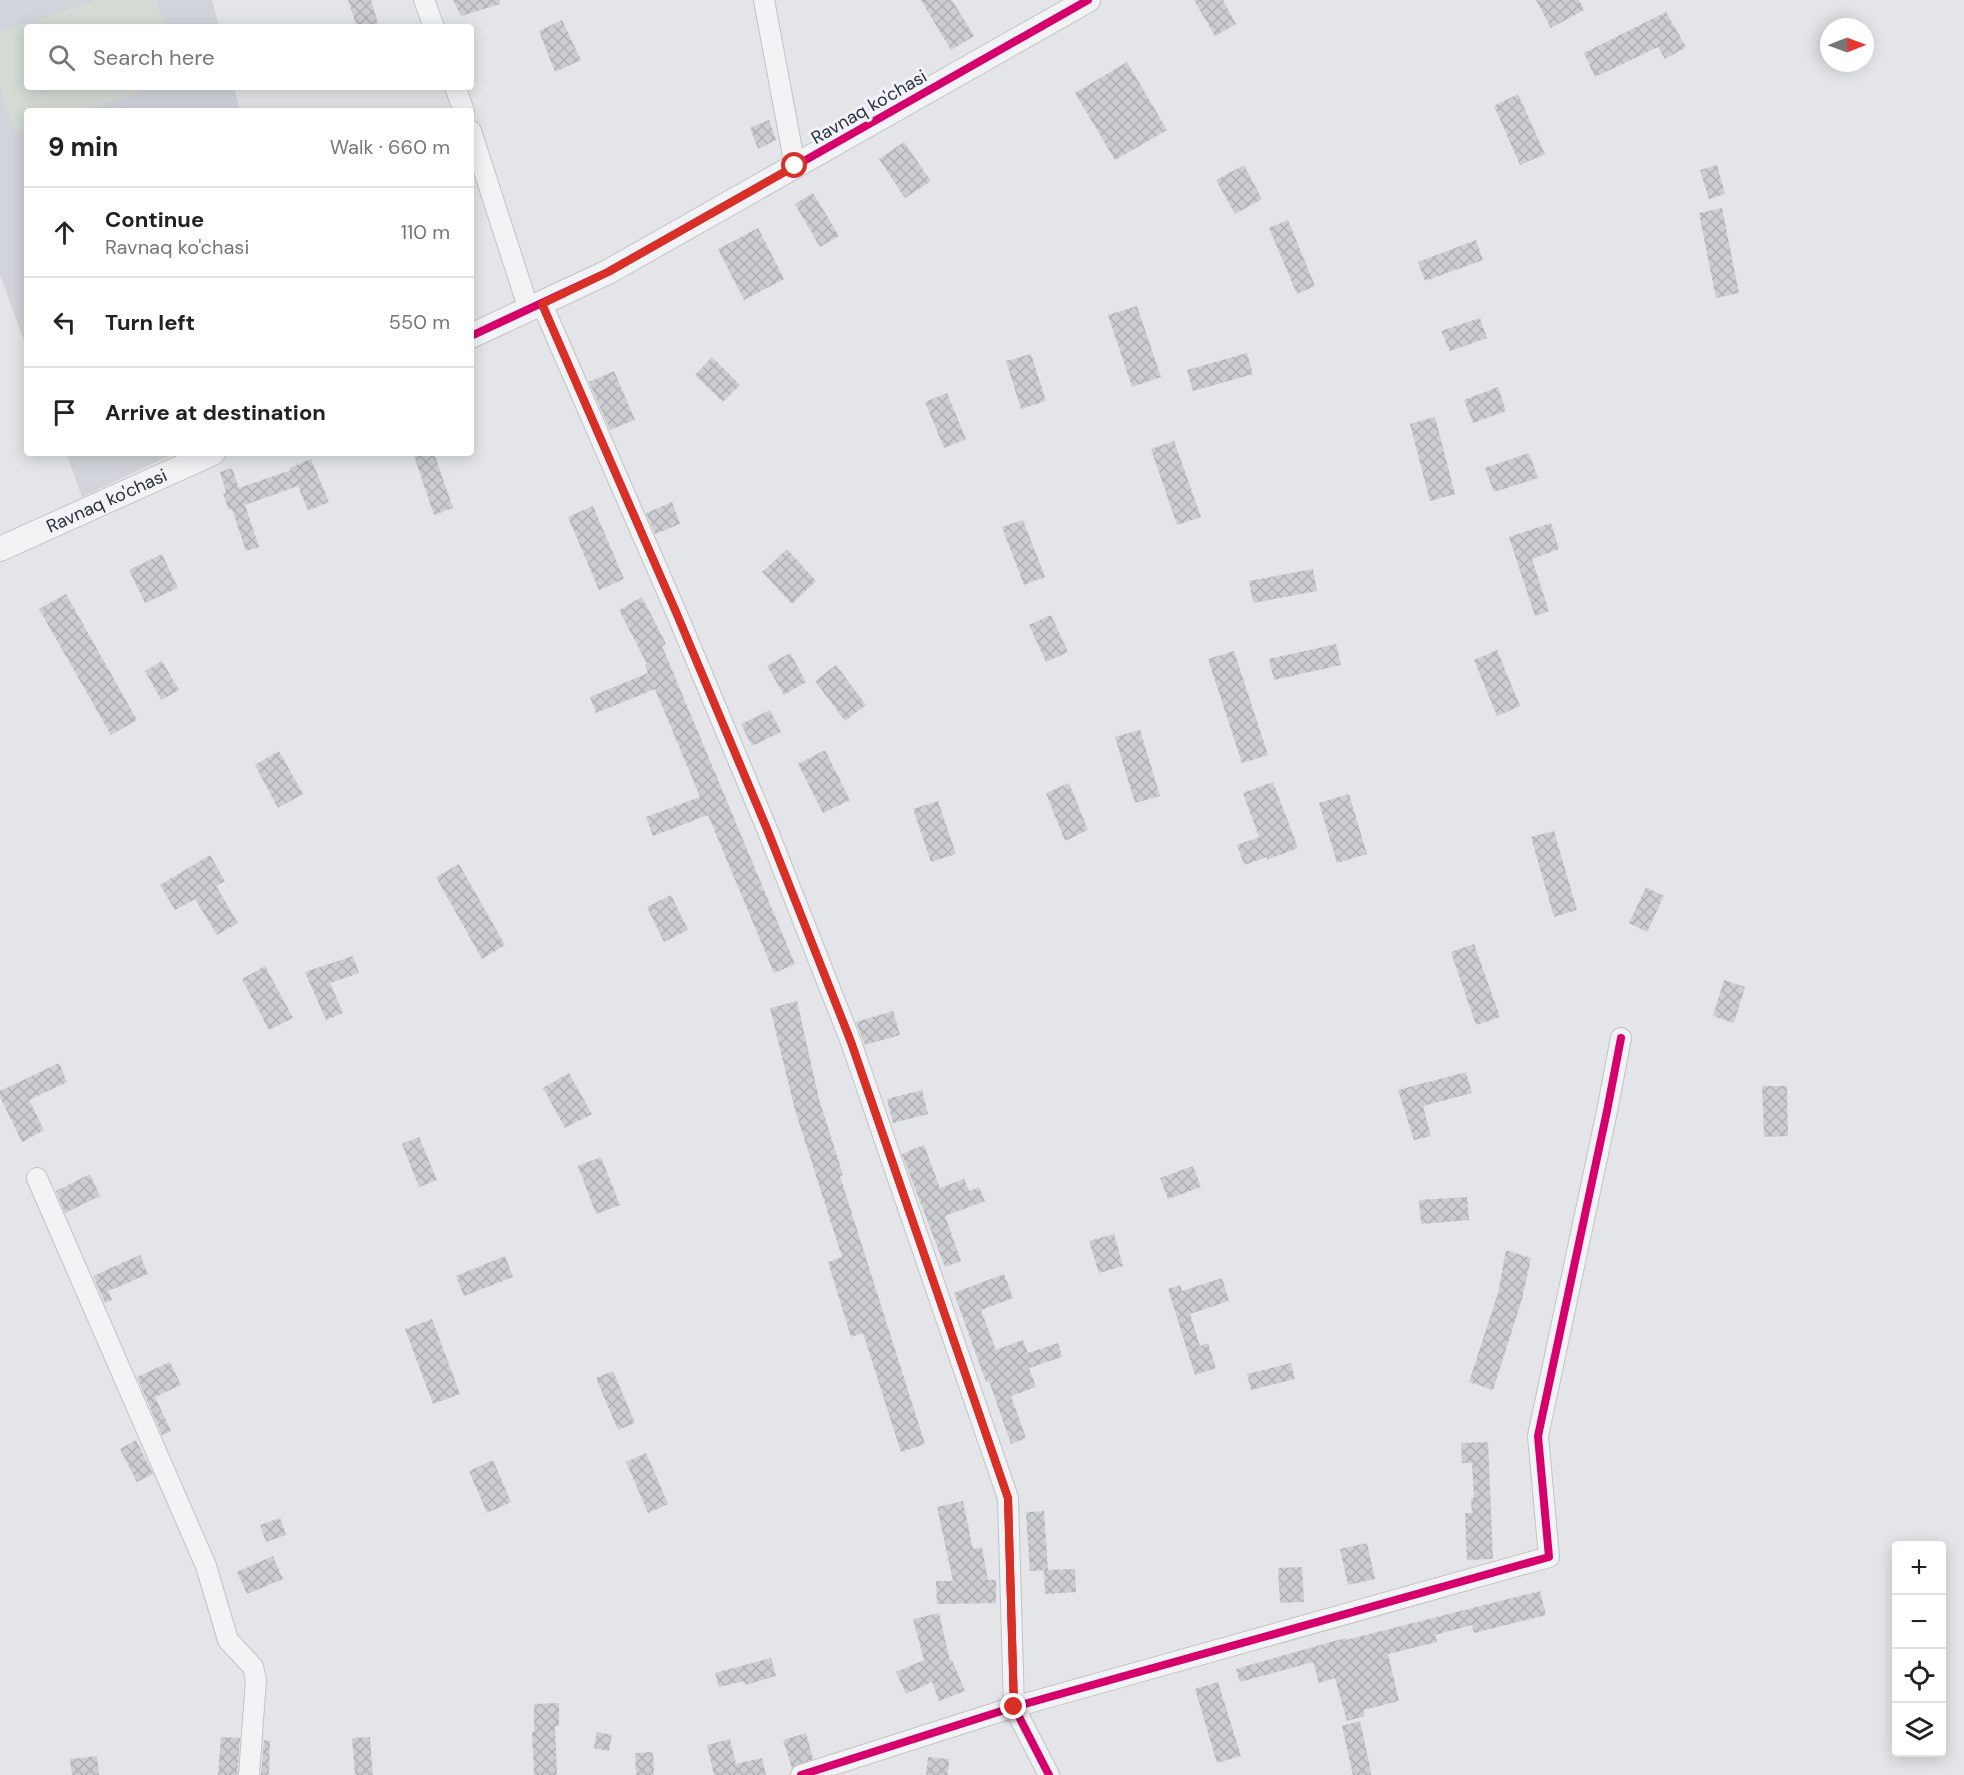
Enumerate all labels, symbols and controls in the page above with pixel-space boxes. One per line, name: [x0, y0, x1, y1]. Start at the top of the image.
north arrow: [1820, 18, 1874, 72]
search box: [24, 24, 474, 90]
icon: search: [45, 41, 78, 74]
text: Search here: [93, 43, 214, 72]
street label: Ravnaq ko'chasi: [807, 64, 931, 150]
text: 9 min: [48, 130, 118, 164]
text: Walk · 660 m: [330, 134, 450, 160]
route start: [781, 152, 807, 178]
text: Continue: [105, 205, 204, 234]
icon: ahead: [48, 216, 81, 249]
text: 110 m: [401, 219, 450, 245]
text: Ravnaq ko'chasi: [105, 234, 249, 260]
icon: left: [48, 306, 81, 339]
text: Turn left: [105, 308, 195, 337]
text: 550 m: [389, 309, 450, 335]
icon: arrive: [48, 396, 81, 429]
text: Arrive at destination: [105, 398, 326, 427]
street label: Ravnaq ko'chasi: [43, 463, 171, 539]
map controls: [1892, 1541, 1946, 1757]
button: +: [1892, 1541, 1946, 1595]
button: −: [1892, 1595, 1946, 1649]
button: locate: [1892, 1649, 1946, 1703]
route end: [1000, 1693, 1026, 1719]
button: layers: [1892, 1703, 1946, 1757]

